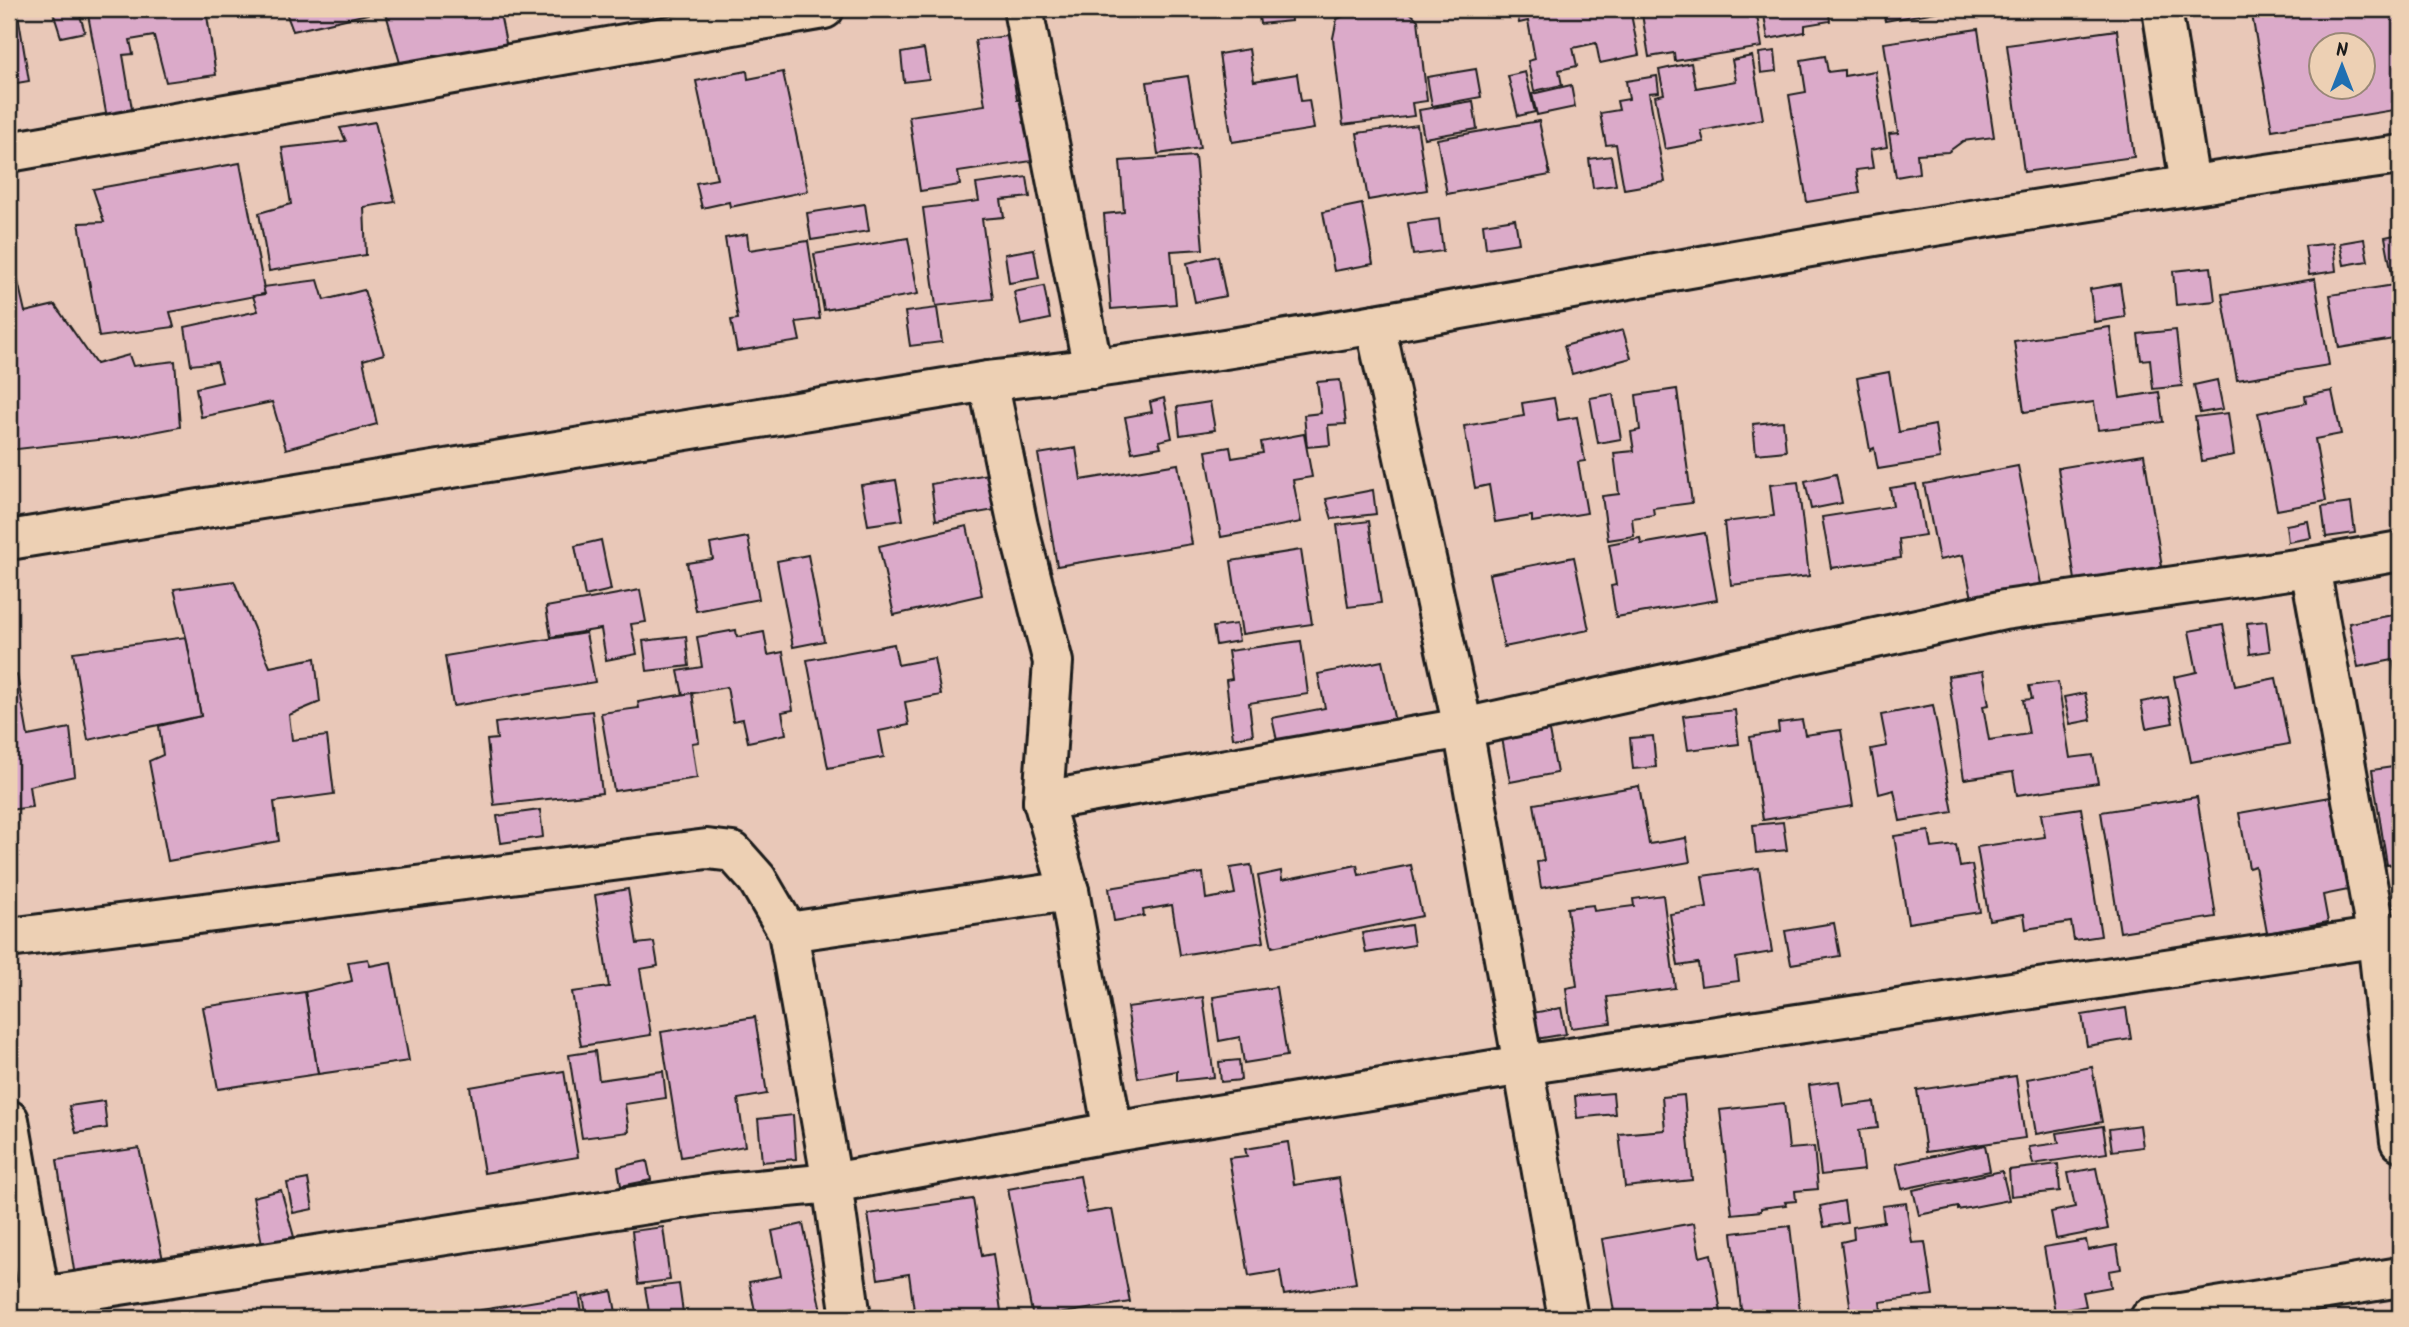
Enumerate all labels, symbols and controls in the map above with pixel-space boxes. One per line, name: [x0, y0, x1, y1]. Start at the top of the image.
north arrow: [2308, 32, 2378, 102]
text: N: [2336, 36, 2348, 66]

